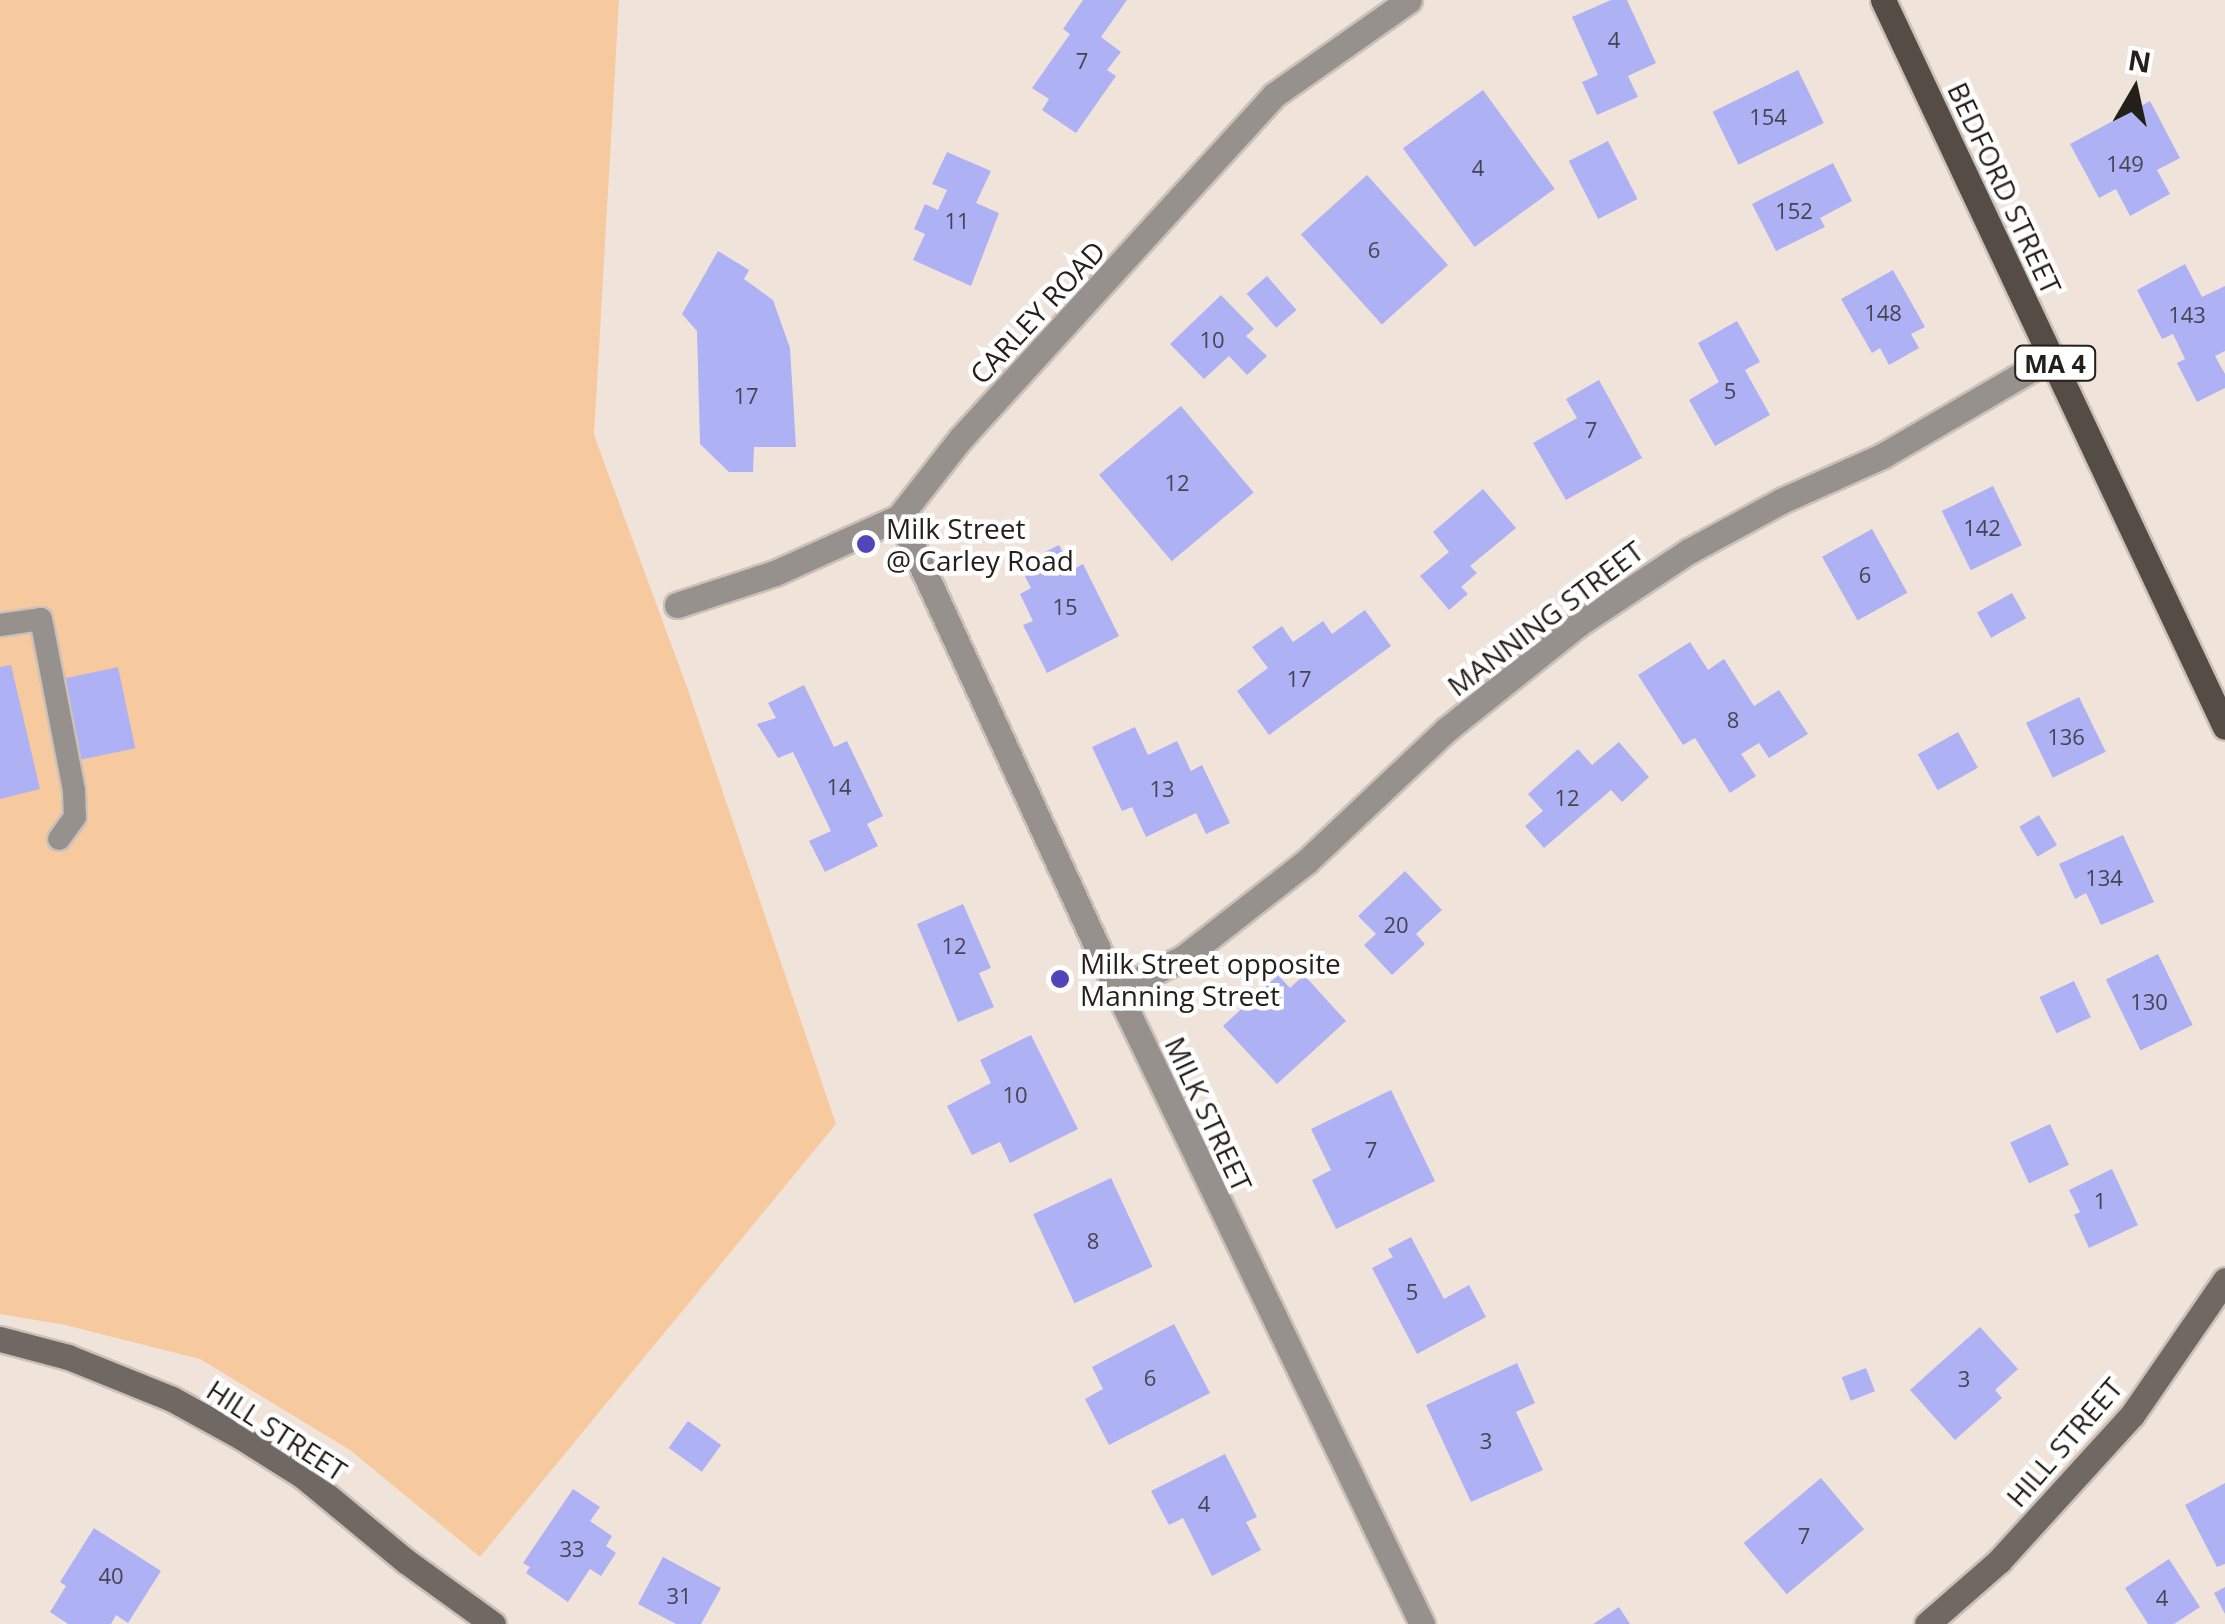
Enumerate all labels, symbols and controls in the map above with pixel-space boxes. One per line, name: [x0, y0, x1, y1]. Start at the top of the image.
house number: 4: [1608, 27, 1620, 53]
north arrow: [2085, 40, 2185, 140]
text: N: [2125, 40, 2154, 81]
house number: 7: [1076, 48, 1088, 74]
street label: BEDFORD STREET: [1941, 77, 2069, 299]
house number: 154: [1749, 104, 1787, 130]
house number: 149: [2106, 151, 2144, 177]
house number: 4: [1472, 155, 1484, 181]
house number: 152: [1775, 198, 1813, 224]
house number: 11: [944, 208, 970, 234]
street label: CARLEY ROAD: [962, 234, 1112, 390]
house number: 6: [1368, 237, 1380, 263]
house number: 148: [1864, 300, 1902, 326]
house number: 143: [2168, 302, 2206, 328]
house number: 10: [1199, 327, 1225, 353]
road number: MA 4: [2012, 343, 2098, 383]
house number: 5: [1724, 378, 1736, 404]
house number: 17: [733, 383, 759, 409]
house number: 7: [1585, 417, 1597, 443]
house number: 12: [1164, 470, 1190, 496]
place label: Milk Street @ Carley Road: [886, 511, 1074, 577]
house number: 142: [1963, 515, 2001, 541]
marker: Milk Street @ Carley Road: [855, 533, 877, 555]
street label: MANNING STREET: [1441, 534, 1649, 702]
house number: 6: [1859, 562, 1871, 588]
house number: 15: [1052, 594, 1078, 620]
house number: 17: [1286, 666, 1312, 692]
house number: 8: [1727, 707, 1739, 733]
house number: 136: [2047, 724, 2085, 750]
house number: 14: [826, 774, 852, 800]
house number: 13: [1149, 776, 1175, 802]
house number: 12: [1554, 785, 1580, 811]
house number: 134: [2085, 865, 2123, 891]
house number: 20: [1383, 912, 1409, 938]
house number: 12: [941, 933, 967, 959]
place label: Milk Street opposite Manning Street: [1080, 946, 1341, 1012]
marker: Milk Street opposite Manning Street: [1049, 968, 1071, 990]
house number: 130: [2130, 989, 2168, 1015]
street label: MILK STREET: [1159, 1031, 1259, 1197]
house number: 10: [1002, 1082, 1028, 1108]
house number: 7: [1365, 1137, 1377, 1163]
house number: 1: [2094, 1188, 2106, 1214]
house number: 8: [1087, 1228, 1099, 1254]
house number: 5: [1406, 1279, 1418, 1305]
house number: 6: [1144, 1365, 1156, 1391]
house number: 3: [1958, 1366, 1970, 1392]
street label: HILL STREET: [1999, 1371, 2129, 1513]
street label: HILL STREET: [201, 1372, 353, 1488]
house number: 3: [1480, 1428, 1492, 1454]
house number: 4: [1198, 1491, 1210, 1517]
house number: 7: [1798, 1523, 1810, 1549]
house number: 33: [559, 1536, 585, 1562]
house number: 40: [98, 1563, 124, 1589]
house number: 31: [666, 1583, 692, 1609]
house number: 4: [2156, 1585, 2168, 1611]

